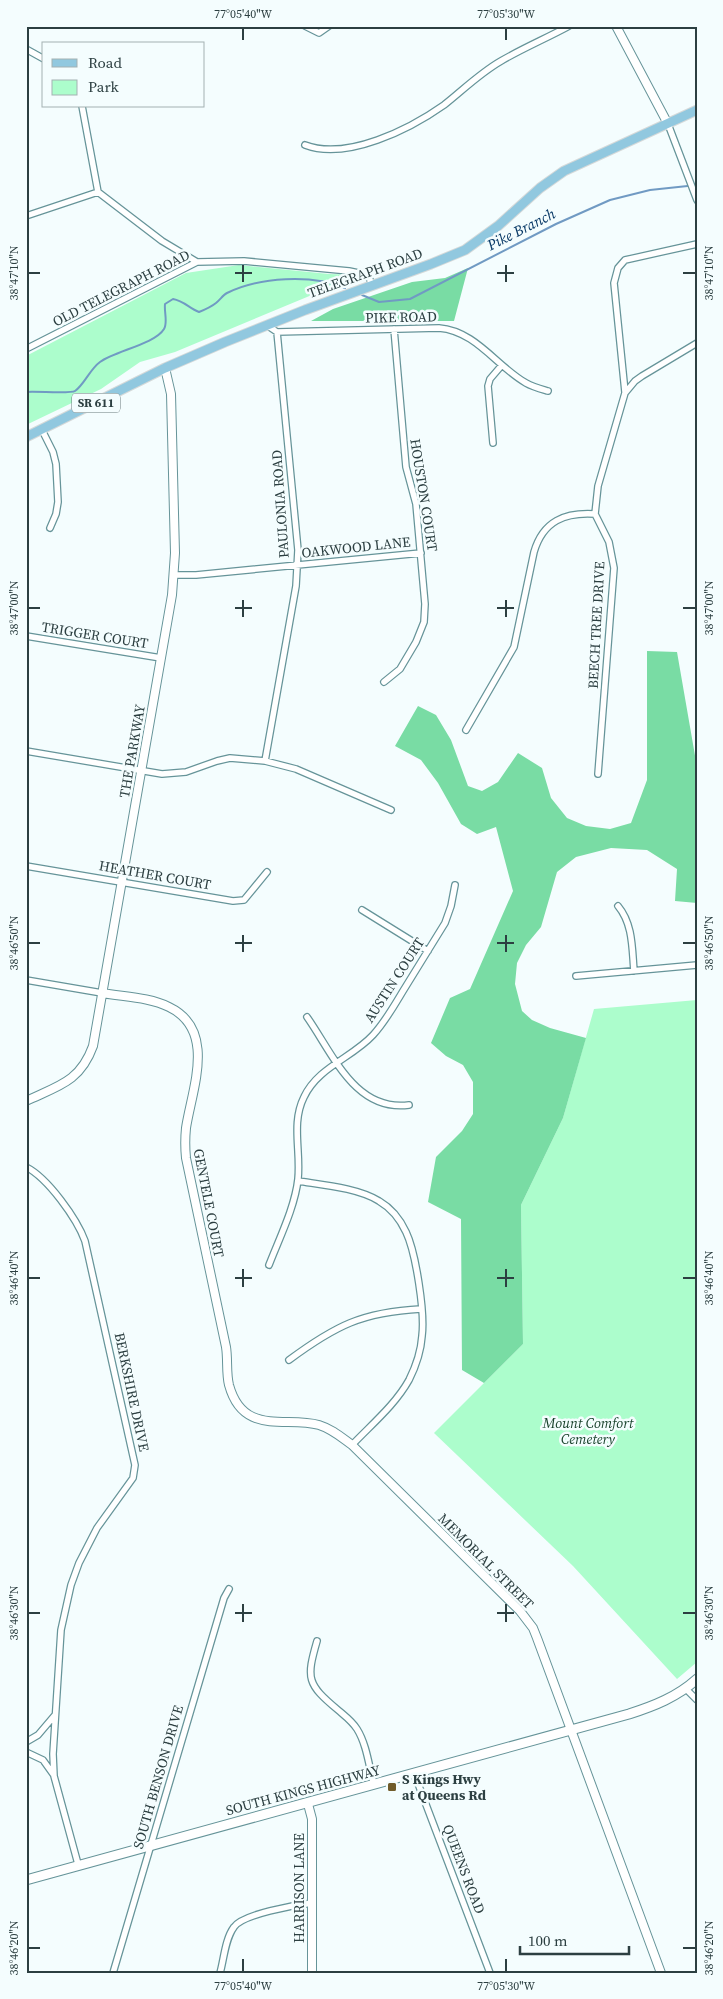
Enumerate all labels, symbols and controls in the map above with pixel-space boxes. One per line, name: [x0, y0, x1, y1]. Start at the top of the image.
text: 77°05'40"W: [214, 6, 272, 22]
text: 77°05'30"W: [477, 6, 535, 22]
legend: [42, 42, 205, 108]
text: Road: [88, 52, 122, 73]
text: Park: [88, 76, 120, 97]
water label: Pike Branch: [482, 203, 559, 256]
street label: TELEGRAPH ROAD: [305, 243, 425, 303]
text: 38°47'10"N: [6, 245, 22, 301]
street label: OLD TELEGRAPH ROAD: [49, 245, 193, 331]
text: 38°47'10"N: [701, 245, 717, 301]
street label: PIKE ROAD: [365, 306, 437, 328]
road number: SR 611: [72, 393, 120, 412]
street label: HOUSTON COURT: [405, 437, 443, 554]
street label: PAULONIA ROAD: [266, 449, 294, 559]
street label: OAKWOOD LANE: [301, 531, 411, 563]
street label: BEECH TREE DRIVE: [583, 561, 609, 689]
text: 38°47'00"N: [6, 580, 22, 636]
text: 38°47'00"N: [701, 580, 717, 636]
street label: TRIGGER COURT: [40, 617, 150, 653]
street label: THE PARKWAY: [114, 702, 150, 799]
street label: HEATHER COURT: [97, 855, 213, 895]
text: 38°46'50"N: [6, 915, 22, 971]
text: 38°46'50"N: [701, 915, 717, 971]
street label: AUSTIN COURT: [359, 933, 429, 1027]
street label: GENTELE COURT: [189, 1147, 229, 1260]
text: 38°46'40"N: [6, 1250, 22, 1306]
text: 38°46'40"N: [701, 1250, 717, 1306]
street label: BERKSHIRE DRIVE: [110, 1331, 154, 1453]
park label: Mount Comfort Cemetery: [542, 1413, 635, 1449]
street label: MEMORIAL STREET: [434, 1509, 539, 1614]
text: 38°46'30"N: [6, 1585, 22, 1641]
text: 38°46'30"N: [701, 1585, 717, 1641]
street label: SOUTH BENSON DRIVE: [128, 1703, 188, 1851]
street label: SOUTH KINGS HIGHWAY: [223, 1760, 383, 1820]
place label: S Kings Hwy at Queens Rd: [402, 1769, 487, 1805]
marker: S Kings Hwy at Queens Rd: [386, 1781, 398, 1793]
street label: QUEENS ROAD: [438, 1821, 490, 1917]
street label: HARRISON LANE: [289, 1833, 309, 1943]
text: 38°46'20"N: [6, 1920, 22, 1976]
text: 38°46'20"N: [701, 1920, 717, 1976]
scale bar: [520, 1924, 629, 1956]
text: 100 m: [528, 1930, 568, 1951]
text: 77°05'40"W: [214, 1978, 272, 1994]
text: 77°05'30"W: [477, 1978, 535, 1994]

